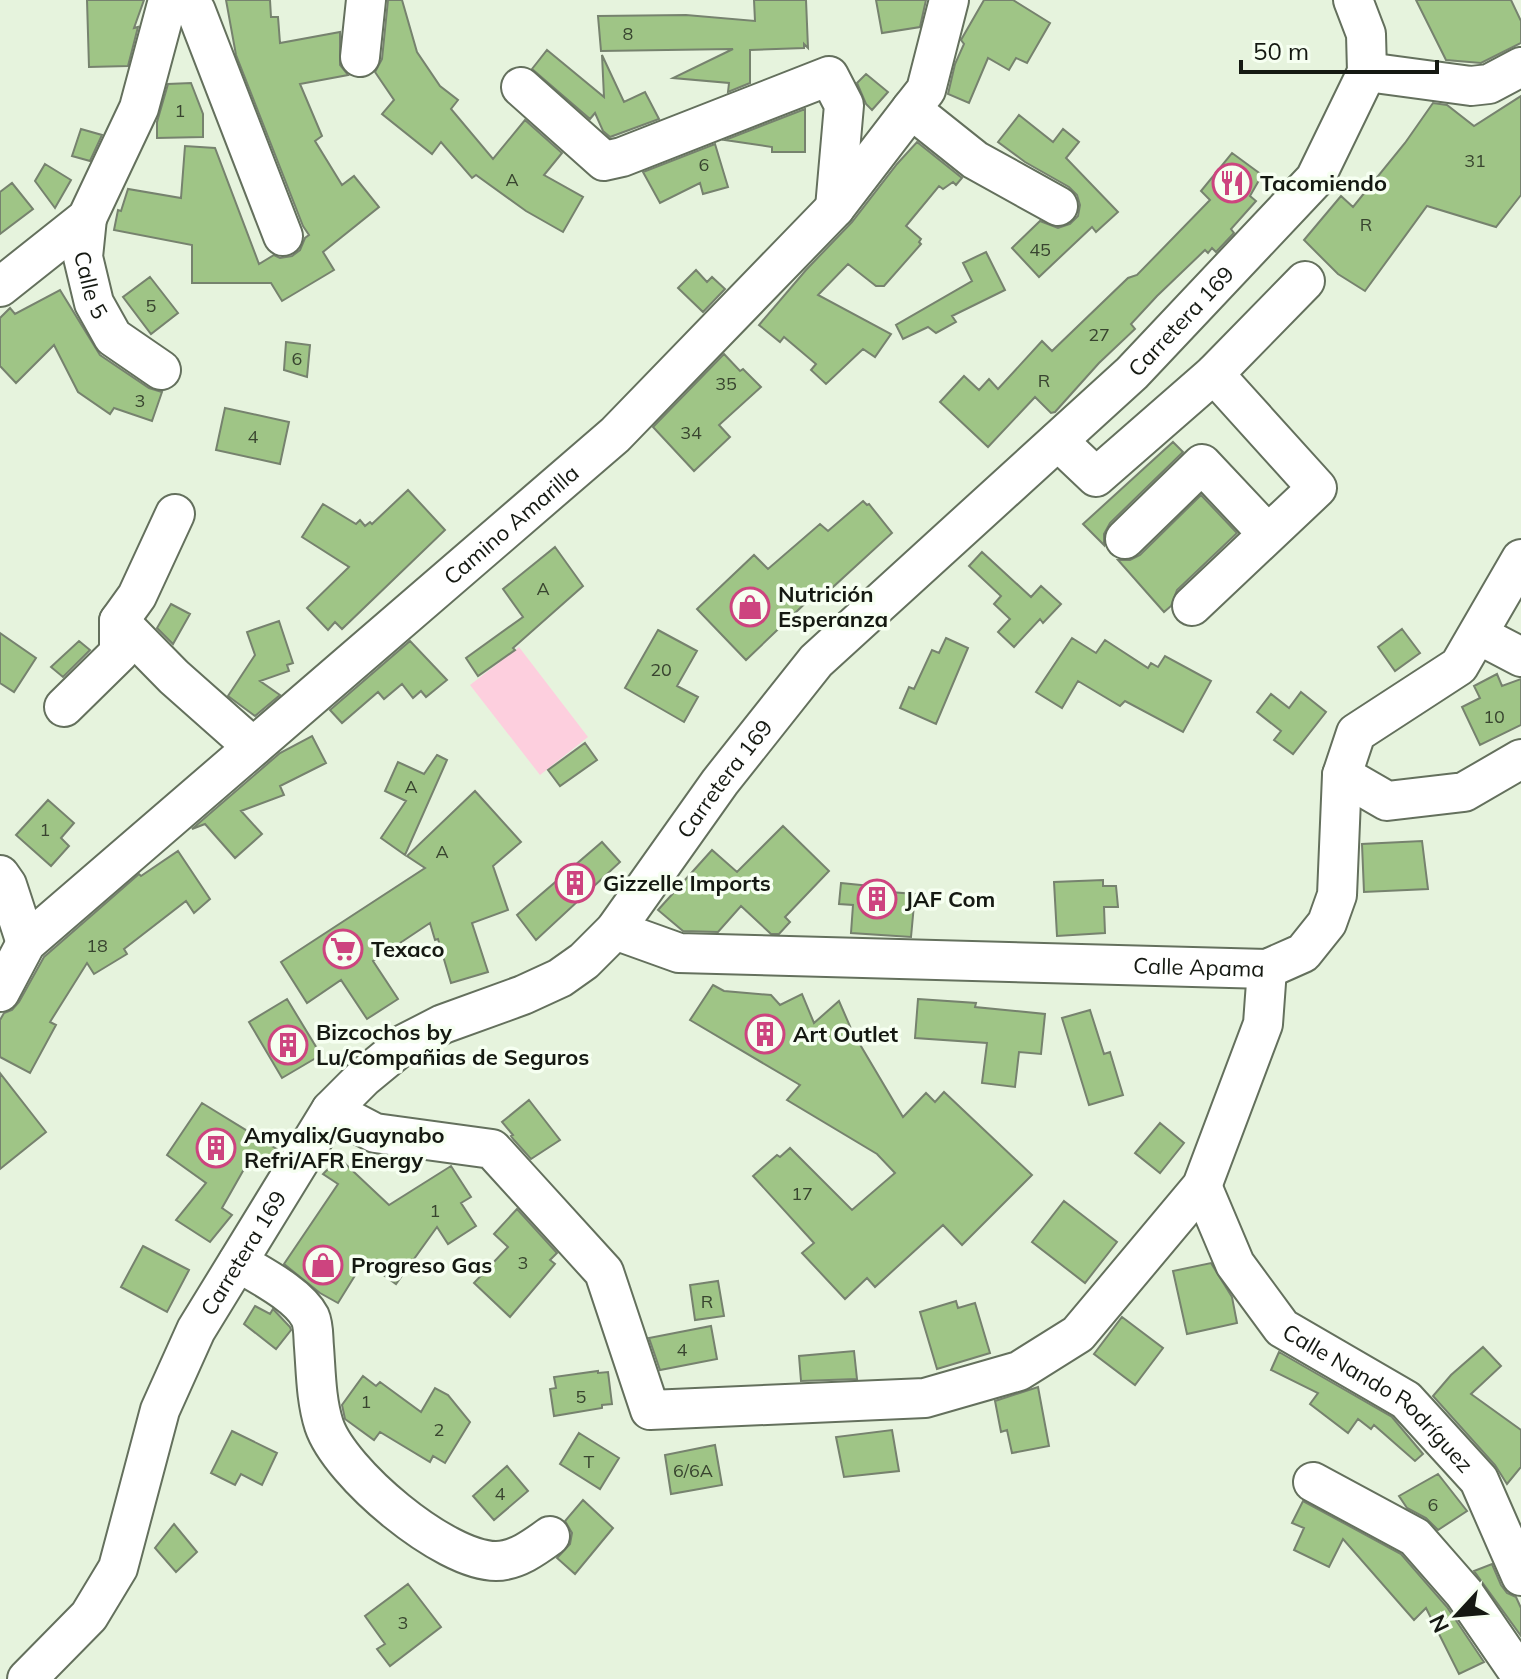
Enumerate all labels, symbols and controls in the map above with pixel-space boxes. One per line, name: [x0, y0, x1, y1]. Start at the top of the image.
house number: 8: [623, 22, 633, 45]
scale bar: [1241, 24, 1437, 74]
text: 50 m: [1253, 36, 1309, 66]
house number: 1: [175, 99, 185, 122]
house number: 31: [1464, 149, 1486, 172]
house number: 6: [699, 153, 709, 176]
restaurant icon: Tacomiendo: [1211, 162, 1253, 204]
house number: A: [505, 168, 519, 191]
place label: Tacomiendo: [1260, 169, 1387, 197]
house number: R: [1360, 213, 1372, 236]
house number: 45: [1029, 238, 1051, 261]
street label: Calle 5: [68, 248, 114, 324]
street label: Carretera 169: [1122, 260, 1240, 382]
house number: 5: [146, 294, 157, 317]
house number: 27: [1088, 323, 1110, 346]
house number: 6: [292, 347, 302, 370]
house number: R: [1038, 369, 1050, 392]
house number: 35: [715, 372, 737, 395]
house number: 3: [135, 389, 145, 412]
house number: 34: [680, 421, 702, 444]
house number: 4: [248, 425, 259, 448]
street label: Camino Amarilla: [438, 460, 584, 590]
house number: A: [536, 577, 550, 599]
place label: Nutrición Esperanza: [778, 580, 888, 633]
shop icon: Nutrición Esperanza: [729, 586, 771, 628]
house number: 20: [650, 658, 672, 681]
house number: 10: [1483, 705, 1505, 728]
street label: Carretera 169: [671, 714, 778, 844]
house number: A: [404, 775, 418, 798]
house number: 1: [40, 818, 50, 841]
house number: A: [435, 840, 449, 863]
building icon: Gizzelle Imports: [554, 862, 596, 904]
place label: Gizzelle Imports: [603, 869, 771, 897]
building icon: JAF Com: [856, 878, 898, 920]
place label: JAF Com: [905, 885, 995, 913]
supermarket icon: Texaco: [322, 928, 364, 970]
house number: 18: [86, 934, 108, 957]
place label: Texaco: [371, 935, 444, 963]
street label: Calle Apama: [1133, 951, 1265, 983]
building icon: Art Outlet: [744, 1013, 786, 1055]
place label: Bizcochos by Lu/Compañias de Seguros: [316, 1018, 589, 1071]
place label: Art Outlet: [793, 1020, 898, 1048]
building icon: Bizcochos by Lu/Compañias de Seguros: [267, 1024, 309, 1066]
place label: Amyalix/Guaynabo Refri/AFR Energy: [244, 1121, 445, 1174]
building icon: Amyalix/Guaynabo Refri/AFR Energy: [195, 1127, 237, 1169]
house number: 17: [791, 1182, 813, 1205]
street label: Carretera 169: [194, 1185, 292, 1321]
house number: 1: [430, 1199, 440, 1222]
shop icon: Progreso Gas: [302, 1244, 344, 1286]
place label: Progreso Gas: [351, 1251, 492, 1279]
house number: 3: [518, 1251, 528, 1274]
house number: R: [701, 1290, 713, 1313]
street label: Calle Nando Rodríguez: [1278, 1317, 1479, 1478]
house number: 4: [677, 1338, 688, 1361]
house number: 5: [576, 1385, 587, 1408]
house number: 1: [361, 1390, 371, 1413]
house number: 2: [434, 1418, 444, 1441]
house number: T: [584, 1450, 595, 1473]
house number: 6/6A: [673, 1459, 713, 1482]
house number: 4: [495, 1482, 506, 1505]
house number: 6: [1428, 1493, 1438, 1516]
north arrow: [1417, 1575, 1497, 1655]
text: N: [1423, 1610, 1455, 1637]
house number: 3: [398, 1611, 408, 1634]

